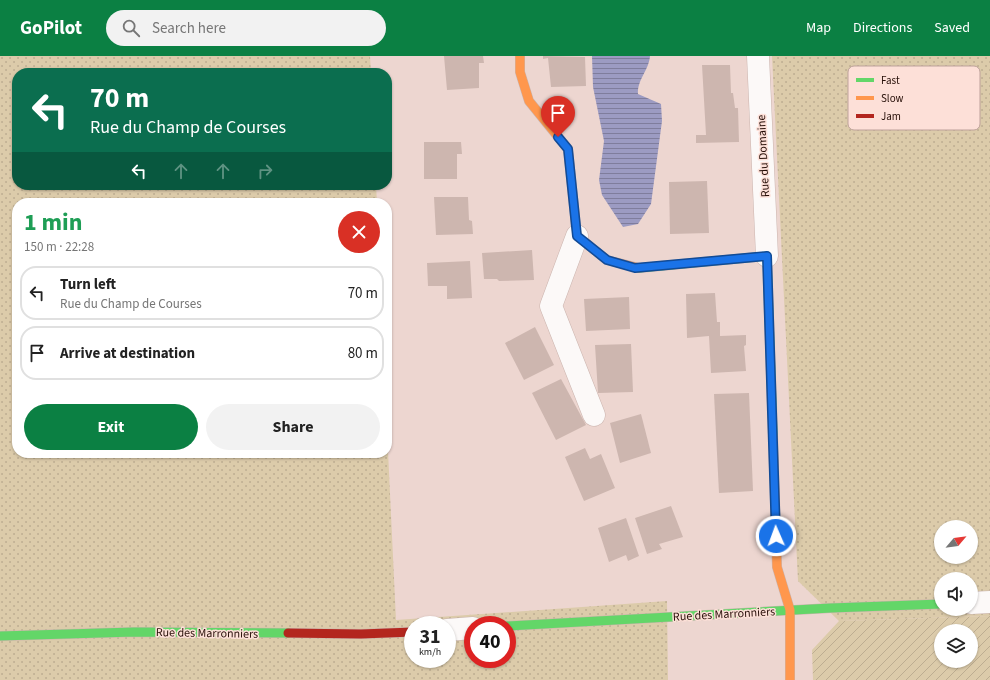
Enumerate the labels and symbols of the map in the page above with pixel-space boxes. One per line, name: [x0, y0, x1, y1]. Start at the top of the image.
legend: [848, 66, 980, 130]
text: Fast: [881, 73, 900, 88]
text: Slow: [881, 91, 904, 106]
pin: [541, 96, 575, 137]
text: Jam: [881, 109, 901, 124]
street label: Rue du Domaine: [753, 114, 774, 198]
position arrow: [755, 515, 797, 557]
north arrow: [934, 520, 978, 564]
street label: Rue des Marronniers: [672, 603, 776, 626]
speed limit sign: 40: [464, 616, 516, 668]
street label: Rue des Marronniers: [156, 624, 258, 643]

